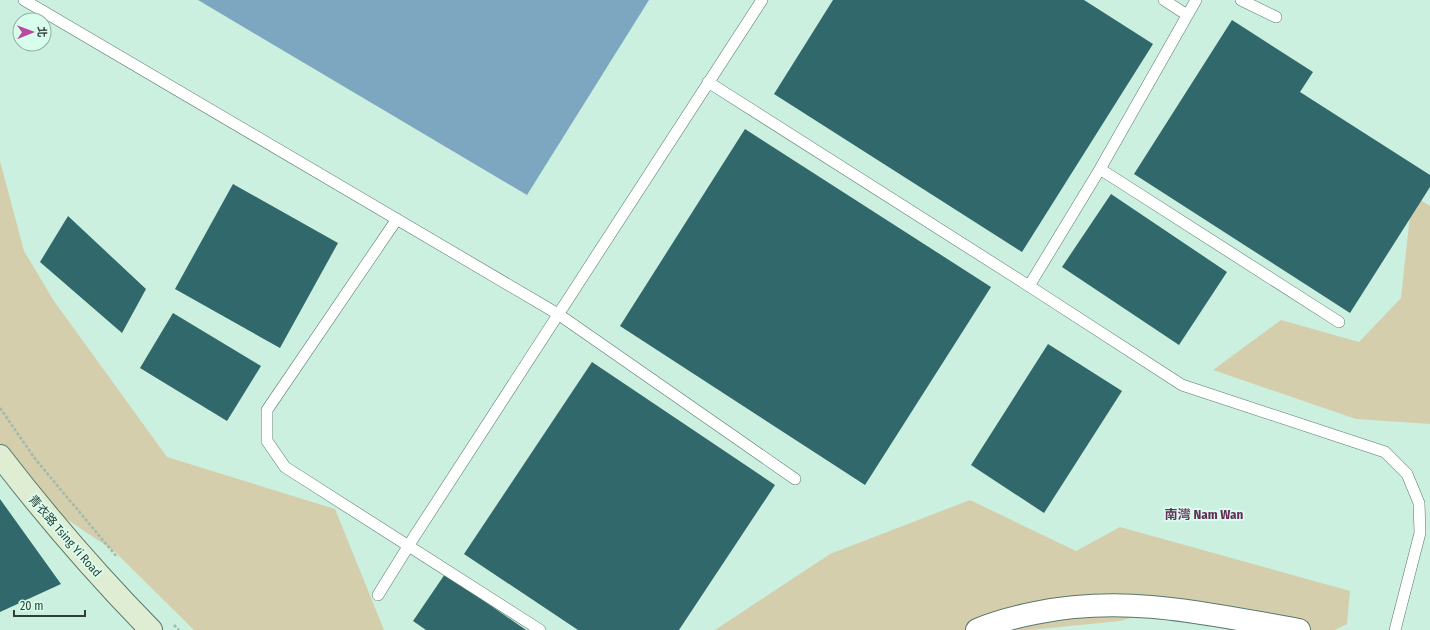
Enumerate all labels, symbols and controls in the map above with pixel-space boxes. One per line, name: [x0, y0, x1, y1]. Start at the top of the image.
north arrow: [12, 12, 52, 52]
text: 北: [35, 26, 48, 37]
street label: 青衣路 Tsing Yi Road: [26, 492, 104, 580]
district label: 南灣 Nam Wan: [1165, 507, 1243, 522]
scale bar: [14, 592, 85, 618]
text: 20 m: [20, 599, 44, 613]

